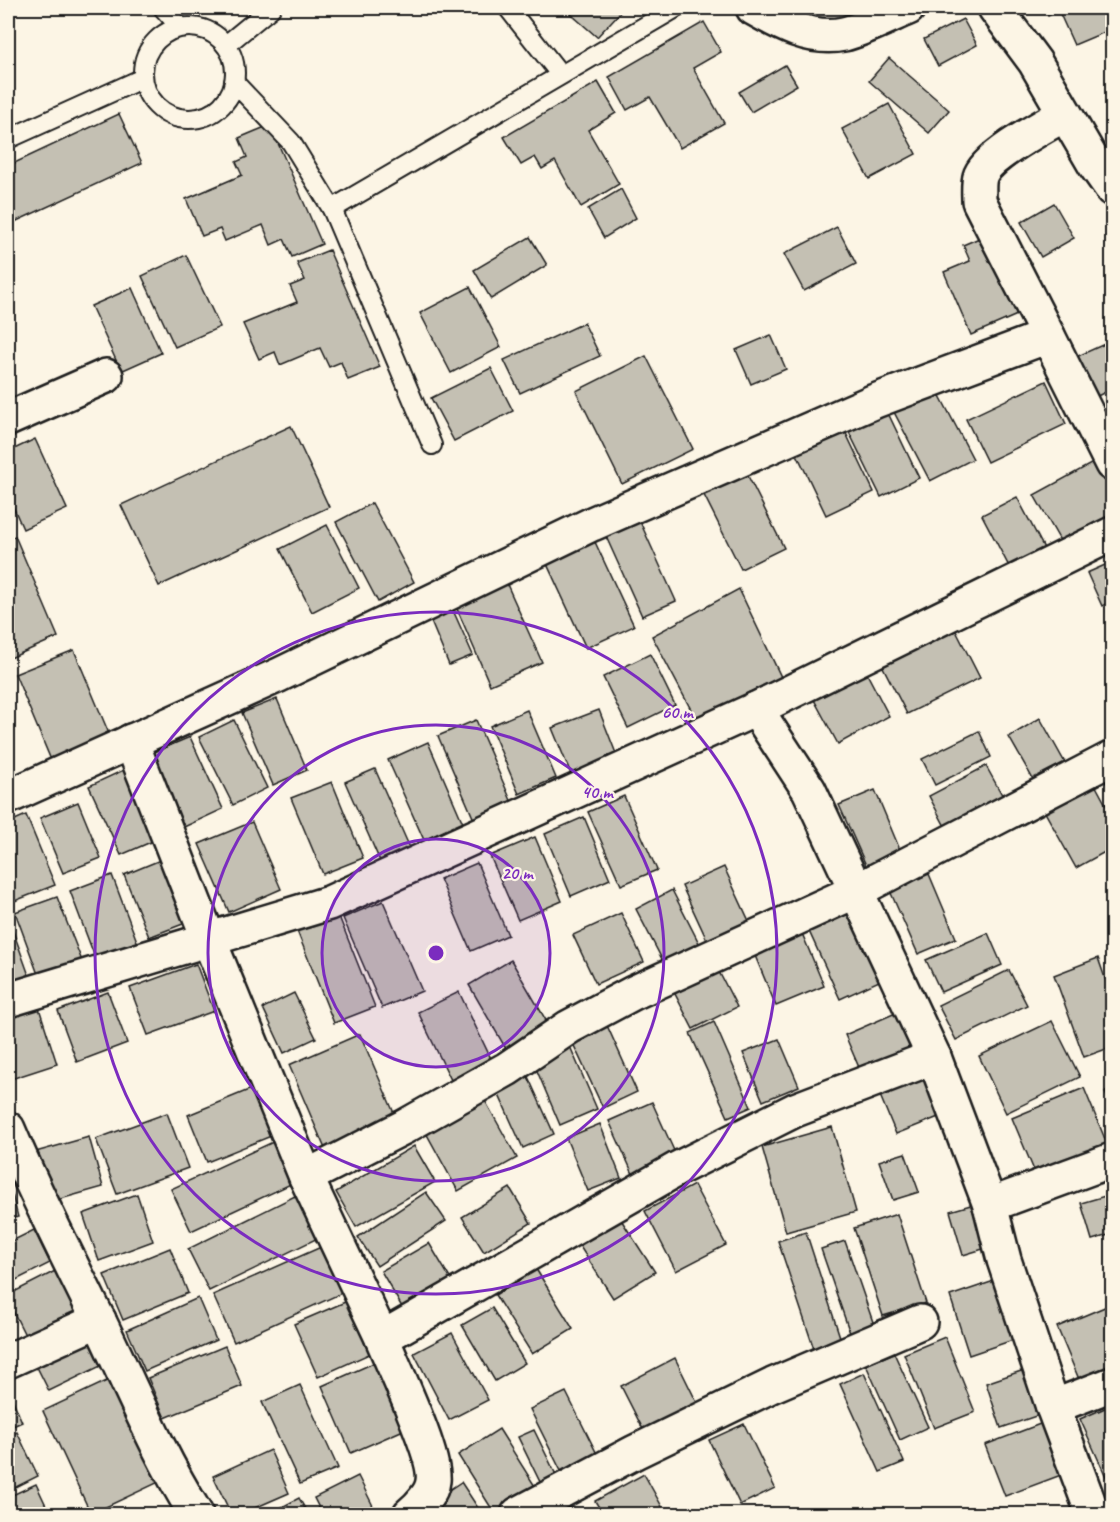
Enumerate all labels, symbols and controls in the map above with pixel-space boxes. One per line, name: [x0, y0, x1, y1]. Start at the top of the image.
text: 60 m: [661, 701, 694, 723]
text: 40 m: [582, 781, 614, 803]
text: 20 m: [502, 862, 534, 884]
centre of rings: [426, 943, 446, 963]

